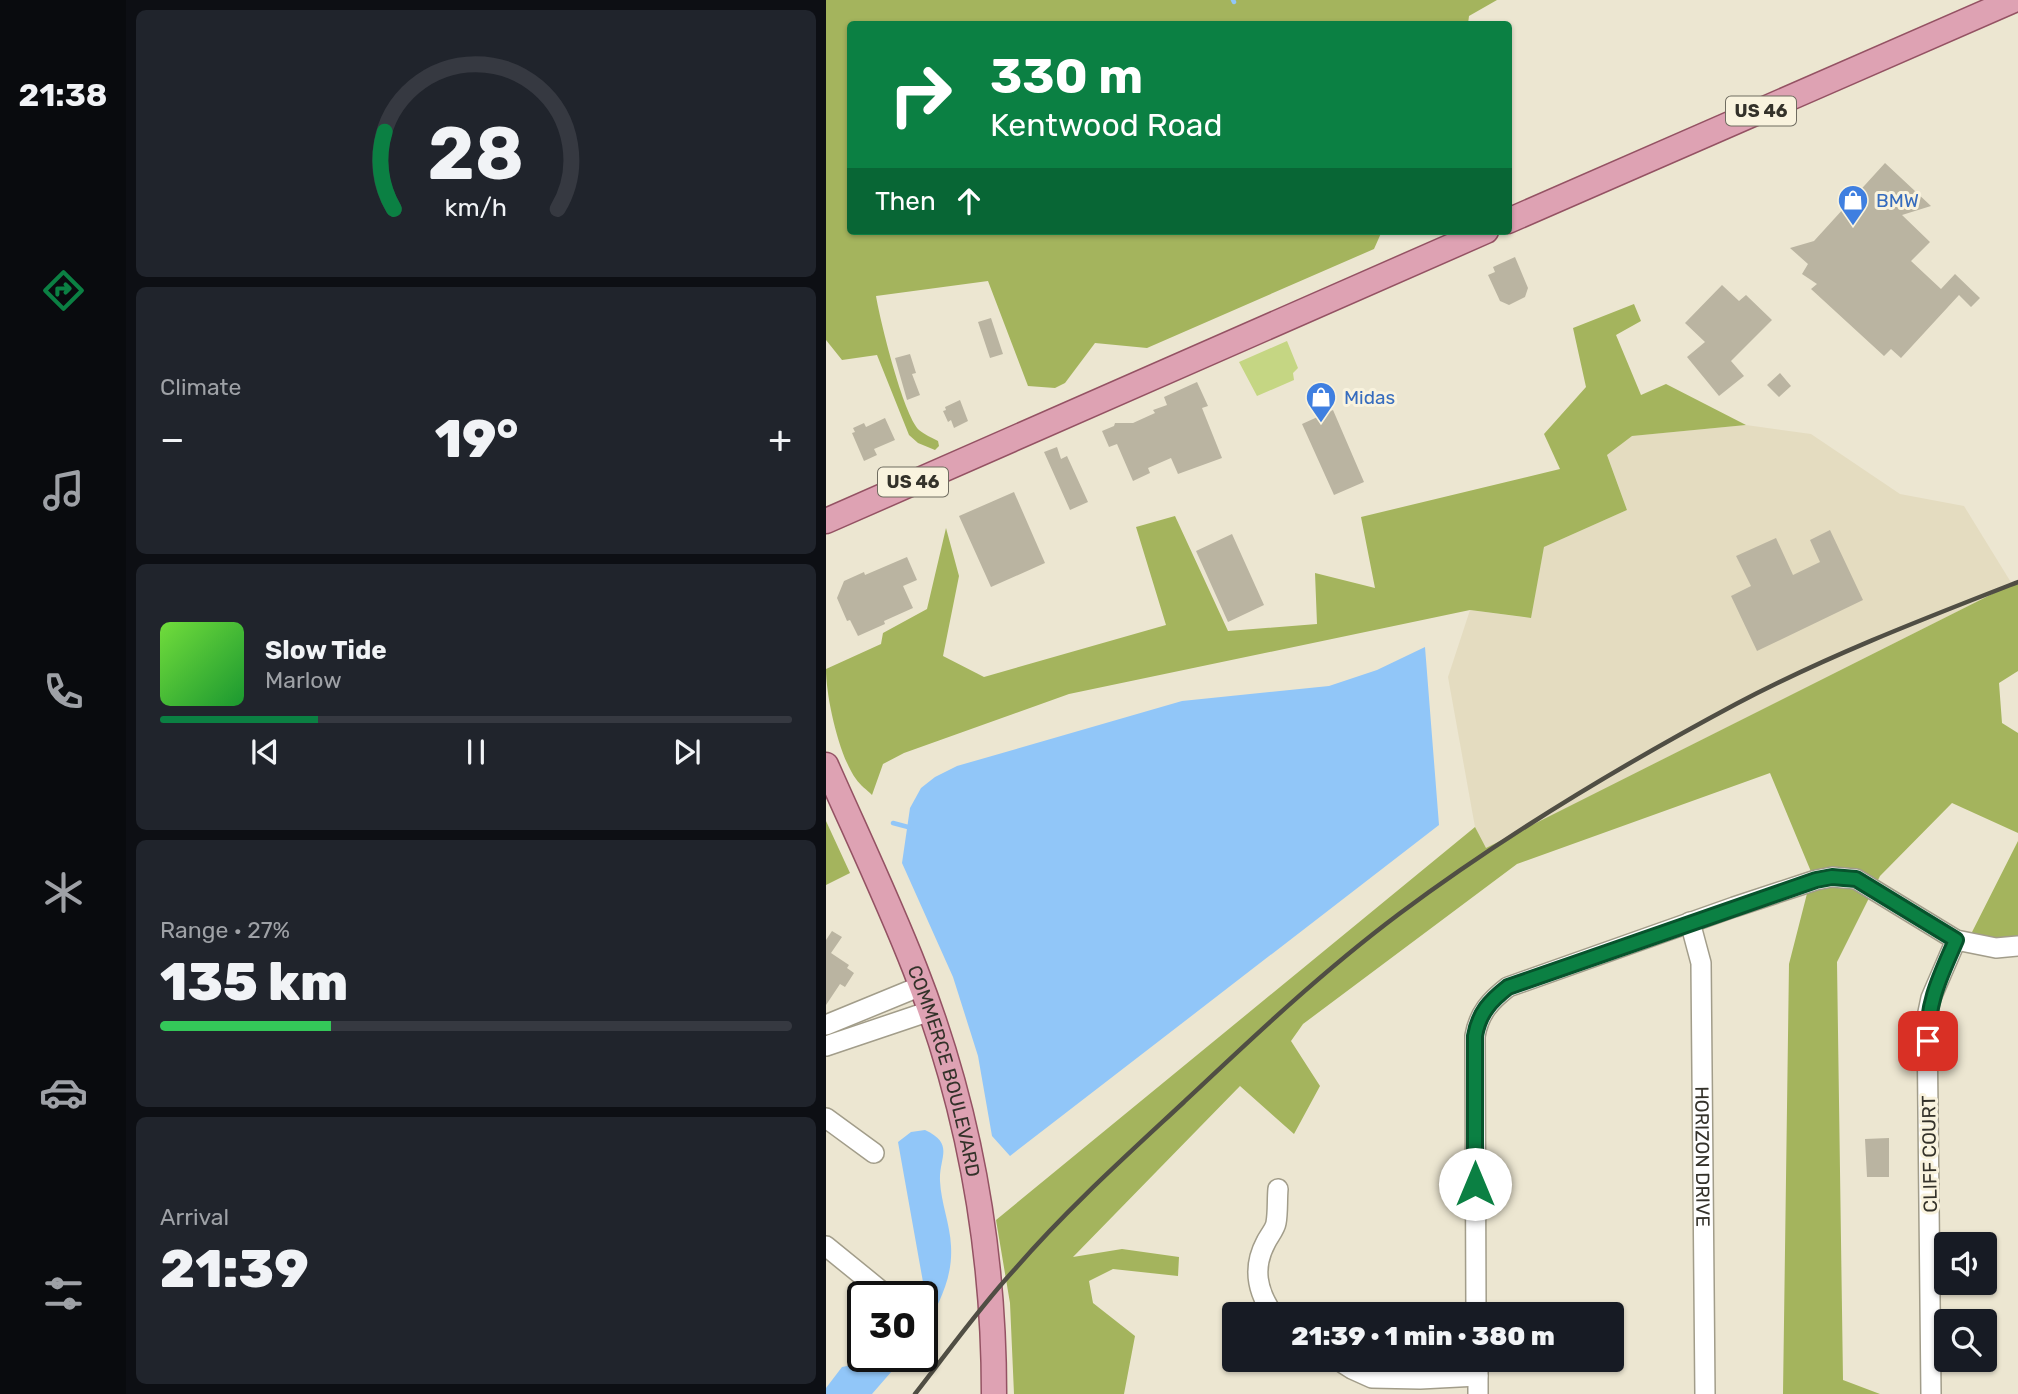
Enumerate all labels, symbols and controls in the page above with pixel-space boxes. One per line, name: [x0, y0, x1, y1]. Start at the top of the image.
text: 330 m: [990, 47, 1143, 105]
icon: right: [875, 49, 966, 140]
text: 21:38: [19, 76, 107, 114]
road number: US 46: [1726, 96, 1796, 126]
text: Kentwood Road: [990, 106, 1223, 144]
text: 28: [428, 112, 524, 198]
icon: ahead: [950, 182, 988, 220]
shop icon: BMW: [1836, 183, 1870, 227]
text: Then: [875, 186, 936, 217]
place label: BMW: [1876, 189, 1919, 212]
text: km/h: [445, 193, 507, 222]
icon: directions: [39, 266, 88, 315]
text: Climate: [160, 373, 241, 401]
shop icon: Midas: [1304, 380, 1338, 424]
place label: Midas: [1344, 386, 1395, 409]
text: 19°: [435, 408, 518, 470]
text: −: [160, 416, 185, 462]
text: +: [768, 416, 792, 462]
icon: music: [39, 466, 88, 515]
road number: US 46: [878, 468, 948, 496]
text: Slow Tide: [265, 635, 387, 666]
text: Marlow: [265, 666, 342, 694]
icon: phone: [39, 667, 88, 716]
icon: previous: [246, 733, 284, 771]
icon: pause: [457, 733, 495, 771]
icon: next: [668, 733, 706, 771]
icon: climate: [39, 868, 88, 917]
text: Range · 27%: [160, 916, 290, 944]
text: 135 km: [160, 951, 348, 1013]
street label: COMMERCE BOULEVARD: [903, 962, 985, 1179]
pin: [1898, 1011, 1958, 1071]
icon: arrive: [1909, 1022, 1947, 1060]
icon: car: [39, 1068, 88, 1117]
street label: HORIZON DRIVE: [1690, 1086, 1714, 1227]
street label: CLIFF COURT: [1917, 1095, 1942, 1213]
position arrow: [1438, 1147, 1512, 1221]
text: Arrival: [160, 1203, 229, 1231]
map controls: [1934, 1232, 1997, 1372]
button: sound: [1934, 1232, 1997, 1295]
text: 21:39: [160, 1238, 309, 1300]
icon: filters: [39, 1269, 88, 1318]
speed limit sign: 30: [847, 1281, 938, 1372]
button: search: [1934, 1309, 1997, 1372]
text: 21:39 · 1 min · 380 m: [1291, 1321, 1555, 1352]

